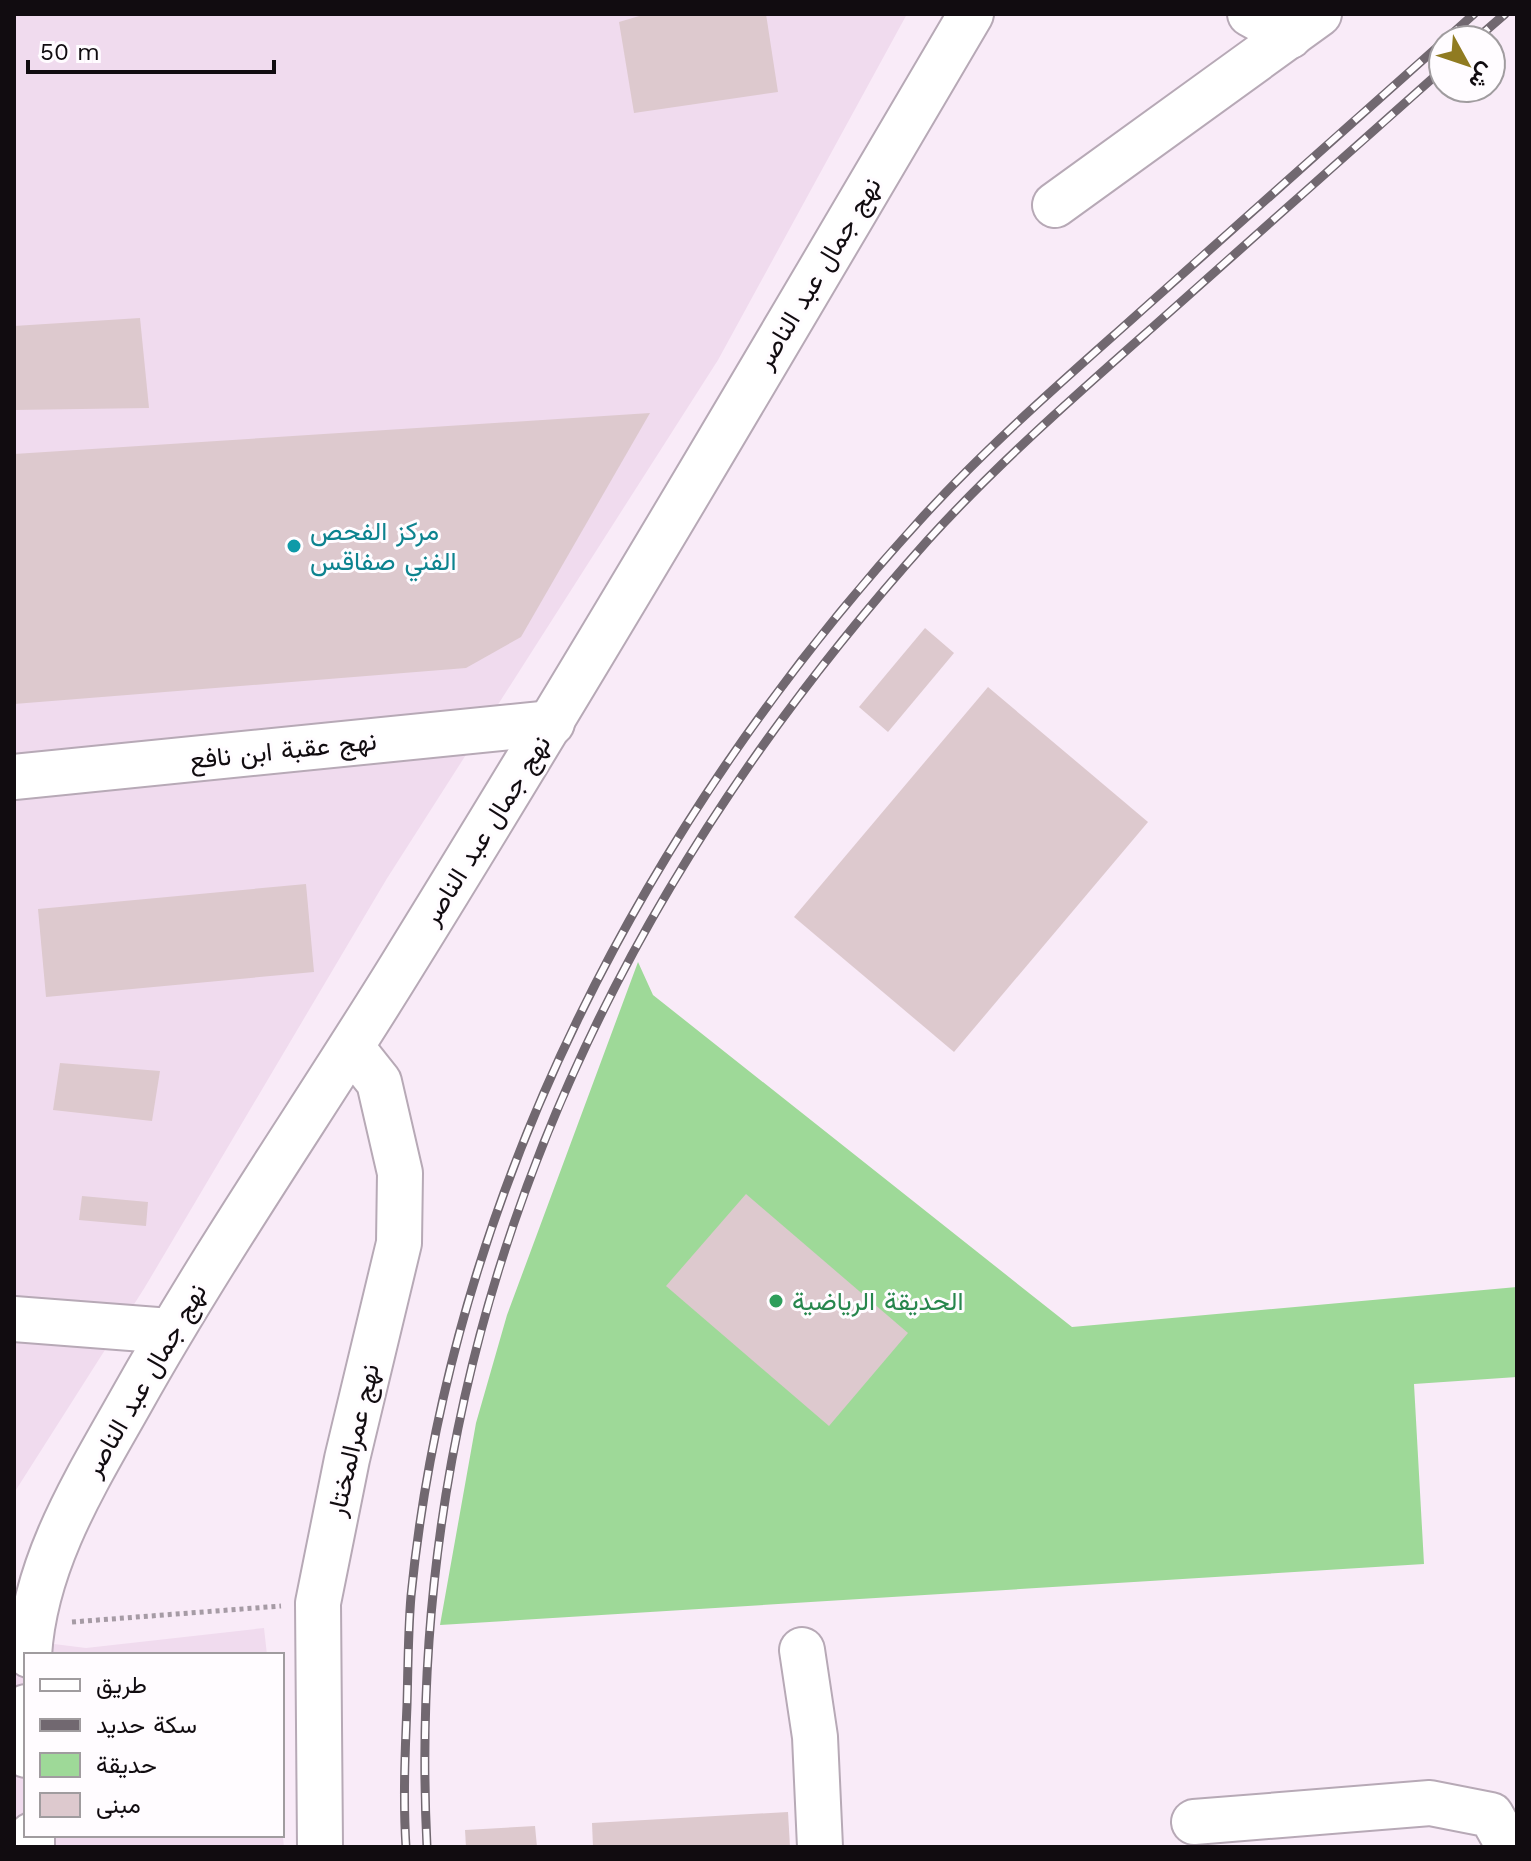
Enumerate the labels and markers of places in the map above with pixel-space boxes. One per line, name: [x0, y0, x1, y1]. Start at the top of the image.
place label: مركز الفحص الفني صفاقس: [310, 516, 456, 582]
marker: مركز الفحص الفني صفاقس: [285, 537, 303, 555]
place label: الحديقة الرياضية: [792, 1286, 964, 1317]
marker: الحديقة الرياضية: [767, 1292, 785, 1310]

